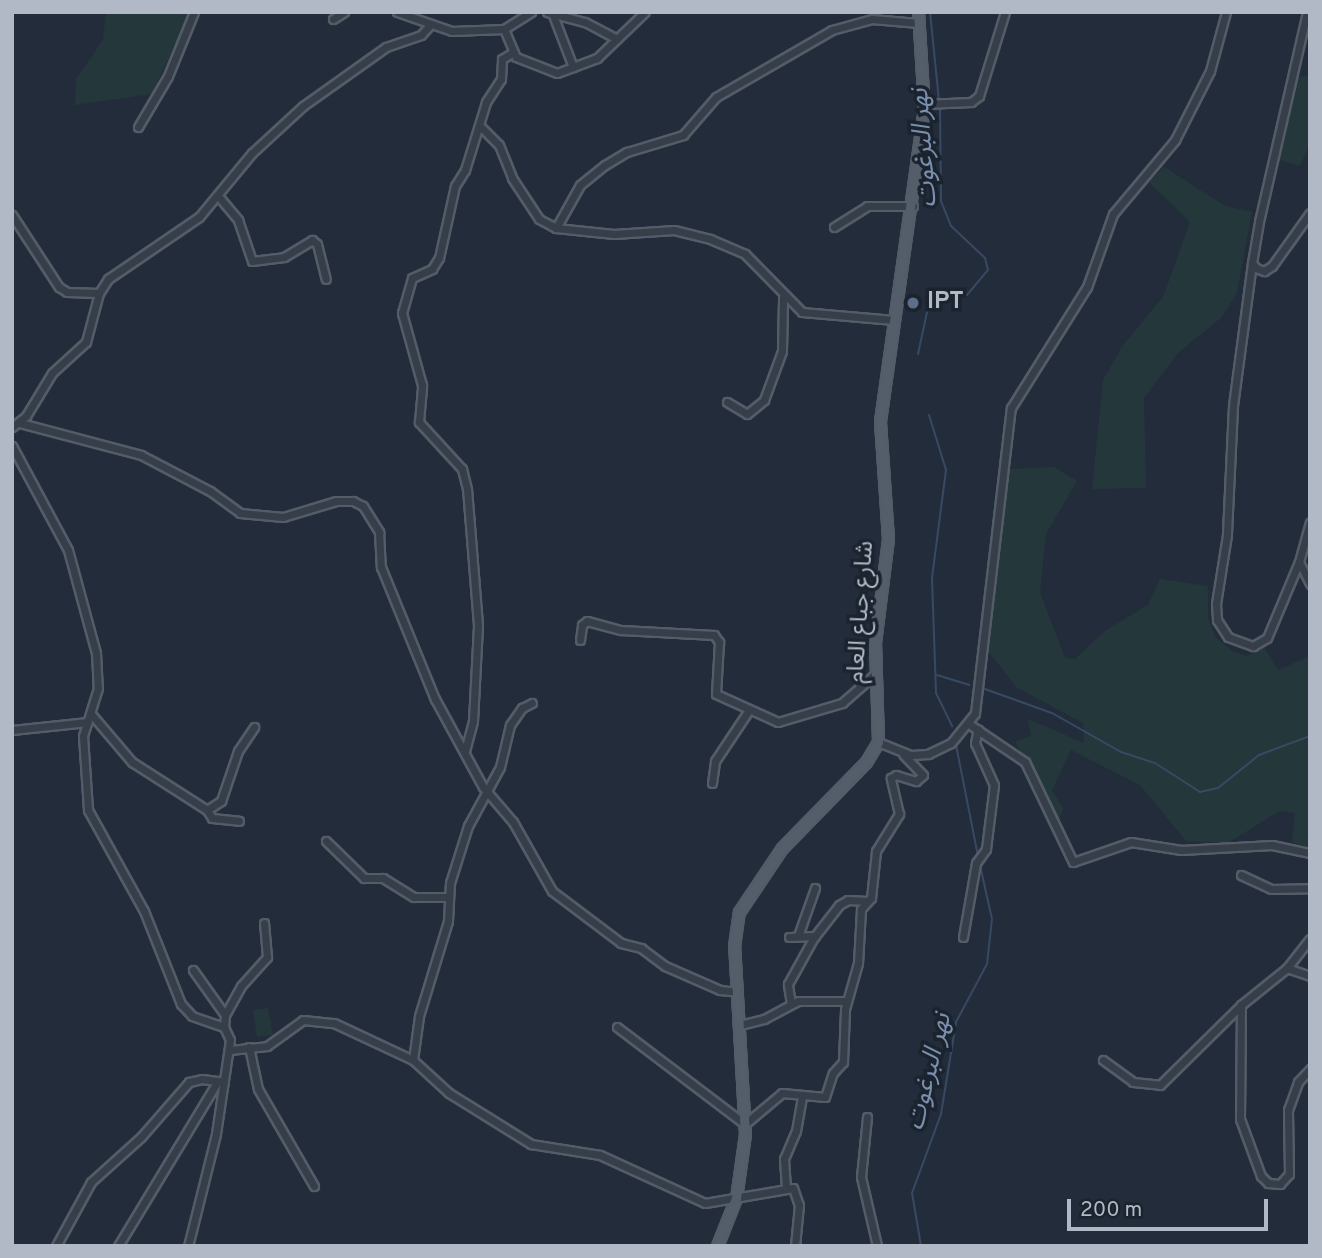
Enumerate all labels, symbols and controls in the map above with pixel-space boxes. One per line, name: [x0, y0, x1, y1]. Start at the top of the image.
water label: نهر البرغوت: [905, 88, 945, 208]
place label: IPT: [927, 289, 964, 317]
marker: IPT: [905, 295, 921, 311]
street label: شارع جباع العام: [843, 540, 881, 684]
water label: نهر البرغوت: [900, 1010, 960, 1134]
scale bar: [1070, 1184, 1271, 1228]
text: 200 m: [1080, 1197, 1142, 1224]

